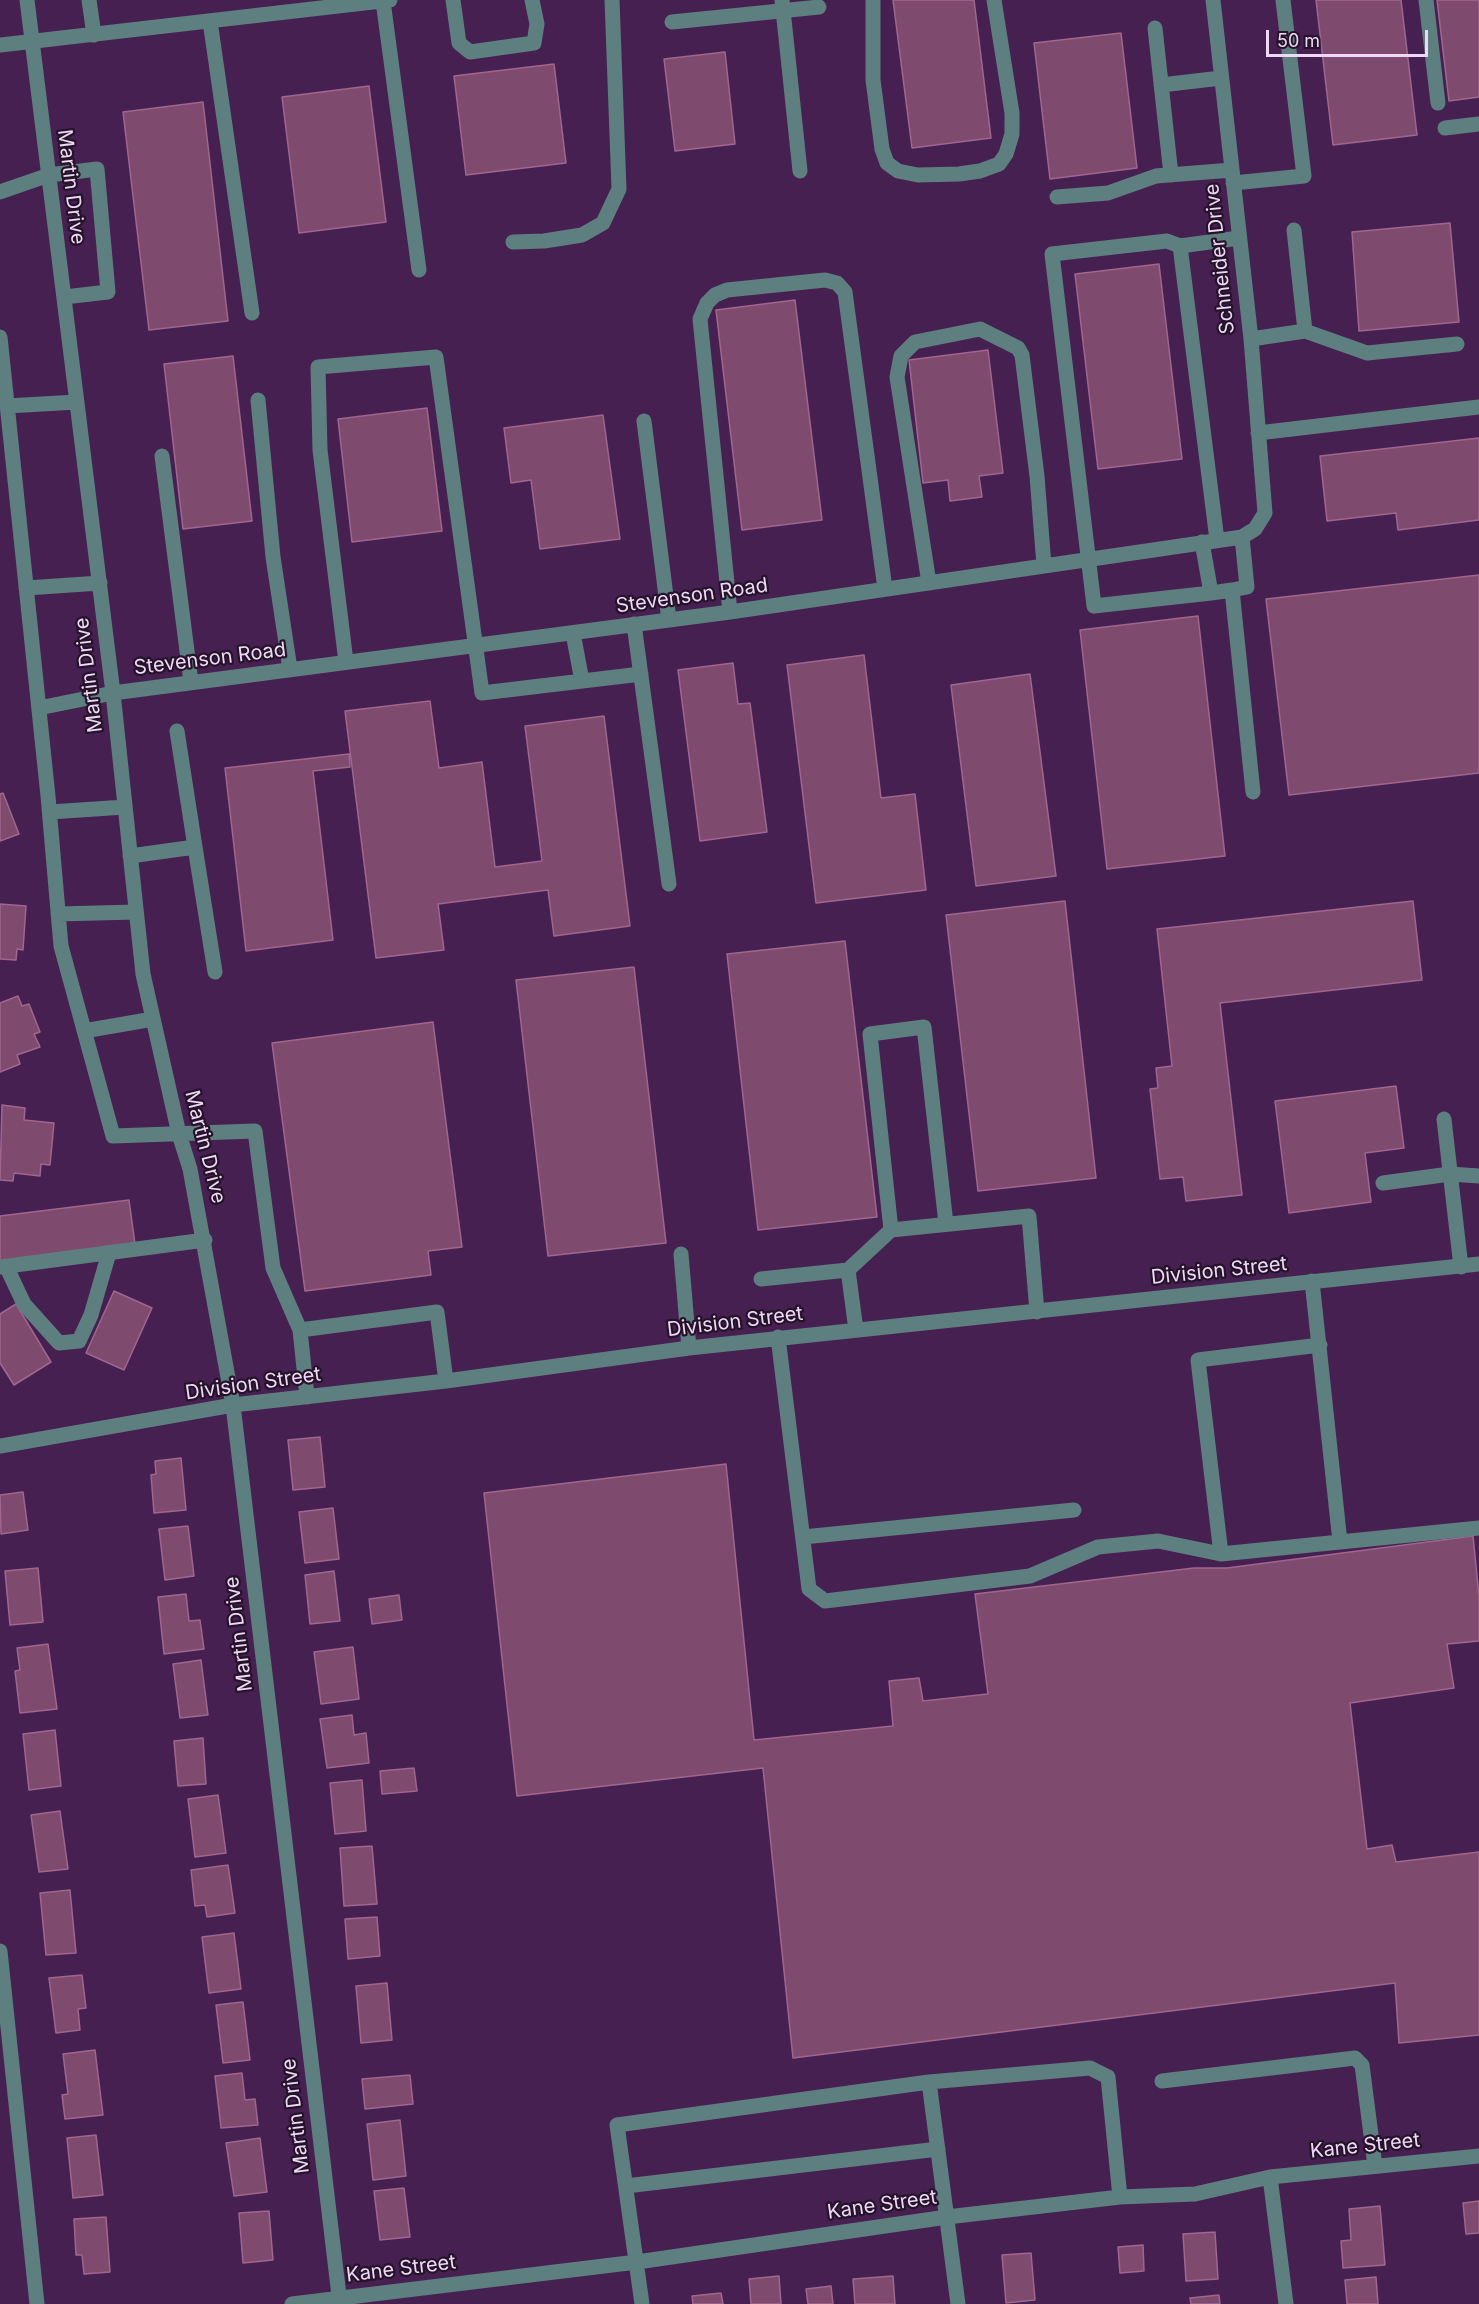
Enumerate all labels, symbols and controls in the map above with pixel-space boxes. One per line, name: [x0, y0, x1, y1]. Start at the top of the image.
scale bar: [1269, 18, 1431, 56]
text: 50 m: [1277, 30, 1320, 51]
street label: Martin Drive: [52, 128, 90, 246]
street label: Schneider Drive: [1200, 183, 1240, 335]
street label: Stevenson Road: [615, 573, 769, 619]
street label: Martin Drive: [70, 616, 108, 734]
street label: Stevenson Road: [133, 638, 287, 680]
street label: Martin Drive: [179, 1088, 231, 1206]
street label: Division Street: [1150, 1252, 1288, 1290]
street label: Division Street: [666, 1302, 804, 1342]
street label: Division Street: [184, 1363, 322, 1405]
street label: Martin Drive: [220, 1575, 258, 1693]
street label: Martin Drive: [277, 2057, 315, 2175]
street label: Kane Street: [1309, 2128, 1421, 2164]
street label: Kane Street: [826, 2185, 938, 2225]
street label: Kane Street: [345, 2250, 457, 2288]

